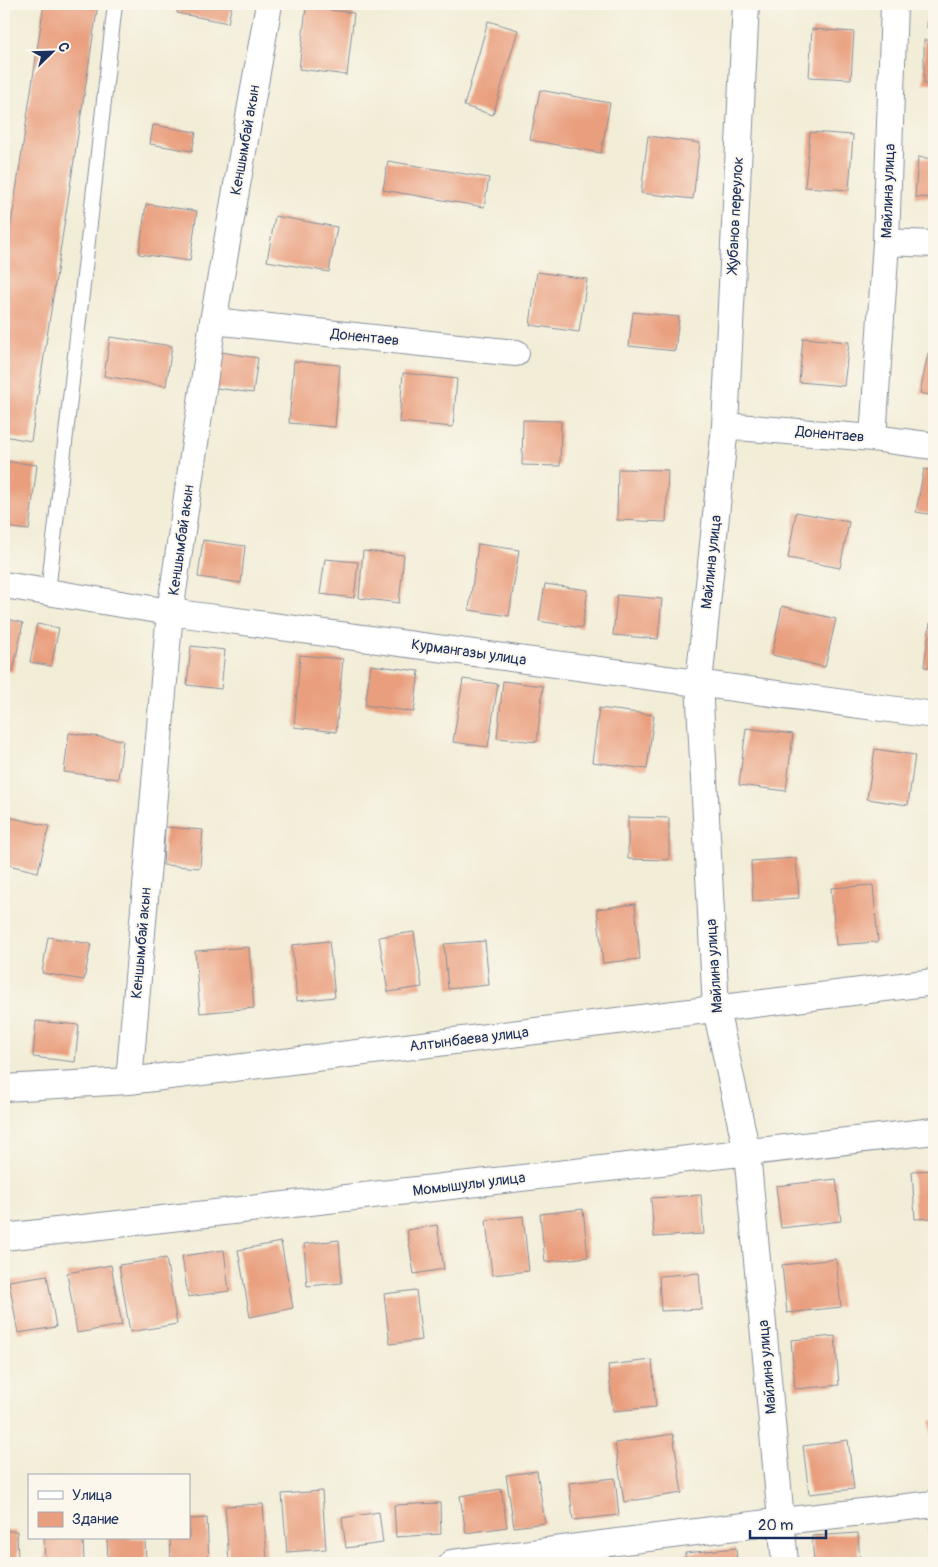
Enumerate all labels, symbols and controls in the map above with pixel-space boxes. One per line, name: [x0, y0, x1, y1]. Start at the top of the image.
north arrow: [28, 28, 78, 78]
text: С: [54, 40, 73, 55]
street label: Кеншымбай акын: [226, 84, 265, 197]
street label: Майлина улица: [877, 143, 900, 239]
street label: Жубанов переулок: [723, 156, 748, 276]
street label: Донентаев: [329, 324, 400, 351]
street label: Донентаев: [794, 422, 865, 447]
street label: Кеншымбай акын: [164, 484, 199, 597]
street label: Майлина улица: [697, 514, 726, 610]
street label: Курмангазы улица: [410, 635, 528, 670]
street label: Кеншымбай акын: [127, 887, 156, 999]
street label: Майлина улица: [702, 918, 727, 1014]
street label: Алтынбаева улица: [408, 1023, 530, 1056]
street label: Момышулы улица: [412, 1168, 527, 1201]
street label: Майлина улица: [754, 1319, 781, 1415]
legend: [28, 1474, 190, 1540]
text: Улица: [72, 1486, 112, 1505]
scale bar: [750, 1507, 827, 1539]
text: Здание: [72, 1510, 119, 1529]
text: 20 m: [758, 1516, 793, 1535]

